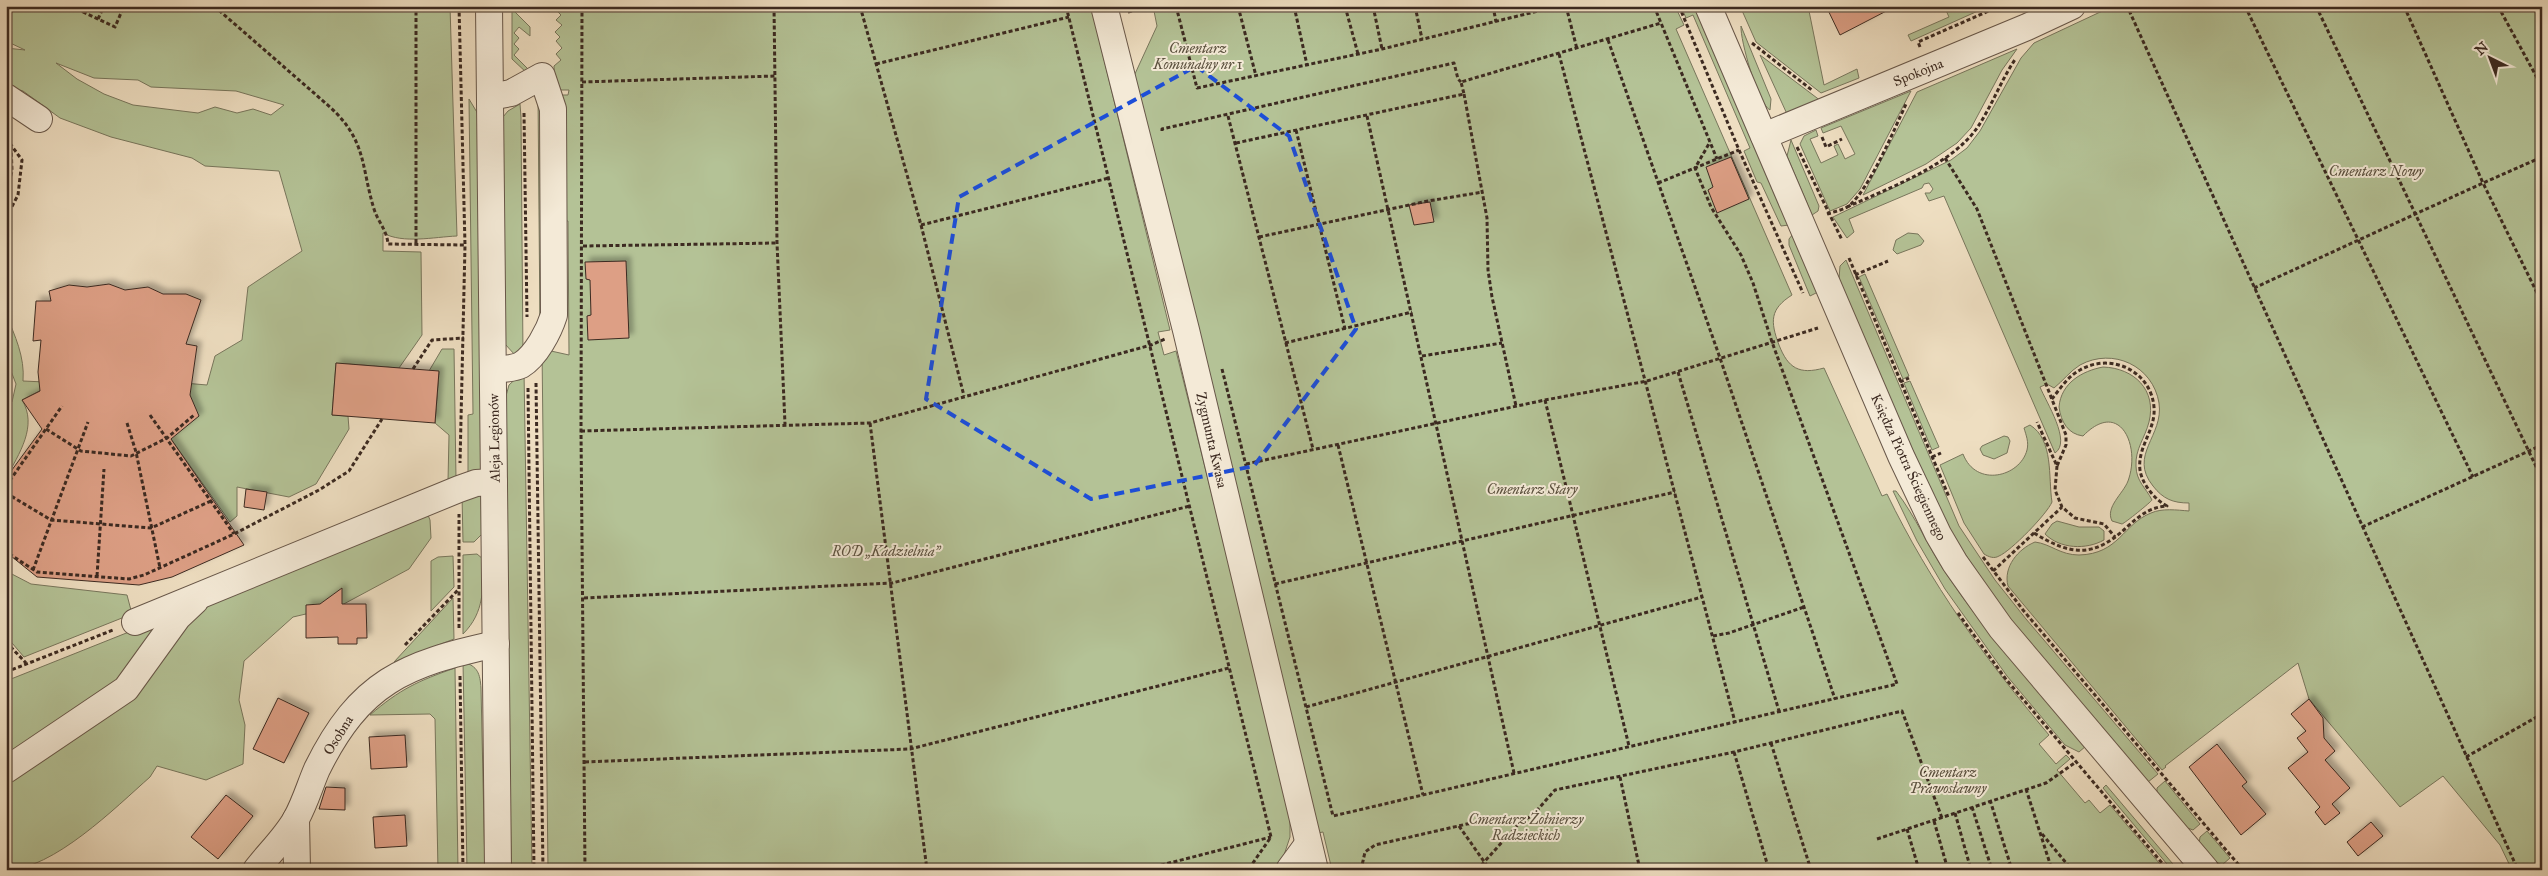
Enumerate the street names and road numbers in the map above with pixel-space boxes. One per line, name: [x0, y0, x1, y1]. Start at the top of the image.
street label: Spokojna: [1891, 55, 1946, 90]
street label: Księdza Piotra Ściegiennego: [1867, 390, 1952, 543]
street label: Zygmunta Kwasa: [1192, 391, 1231, 490]
street label: Aleja Legionów: [485, 393, 504, 484]
street label: Osobna: [320, 712, 357, 758]

